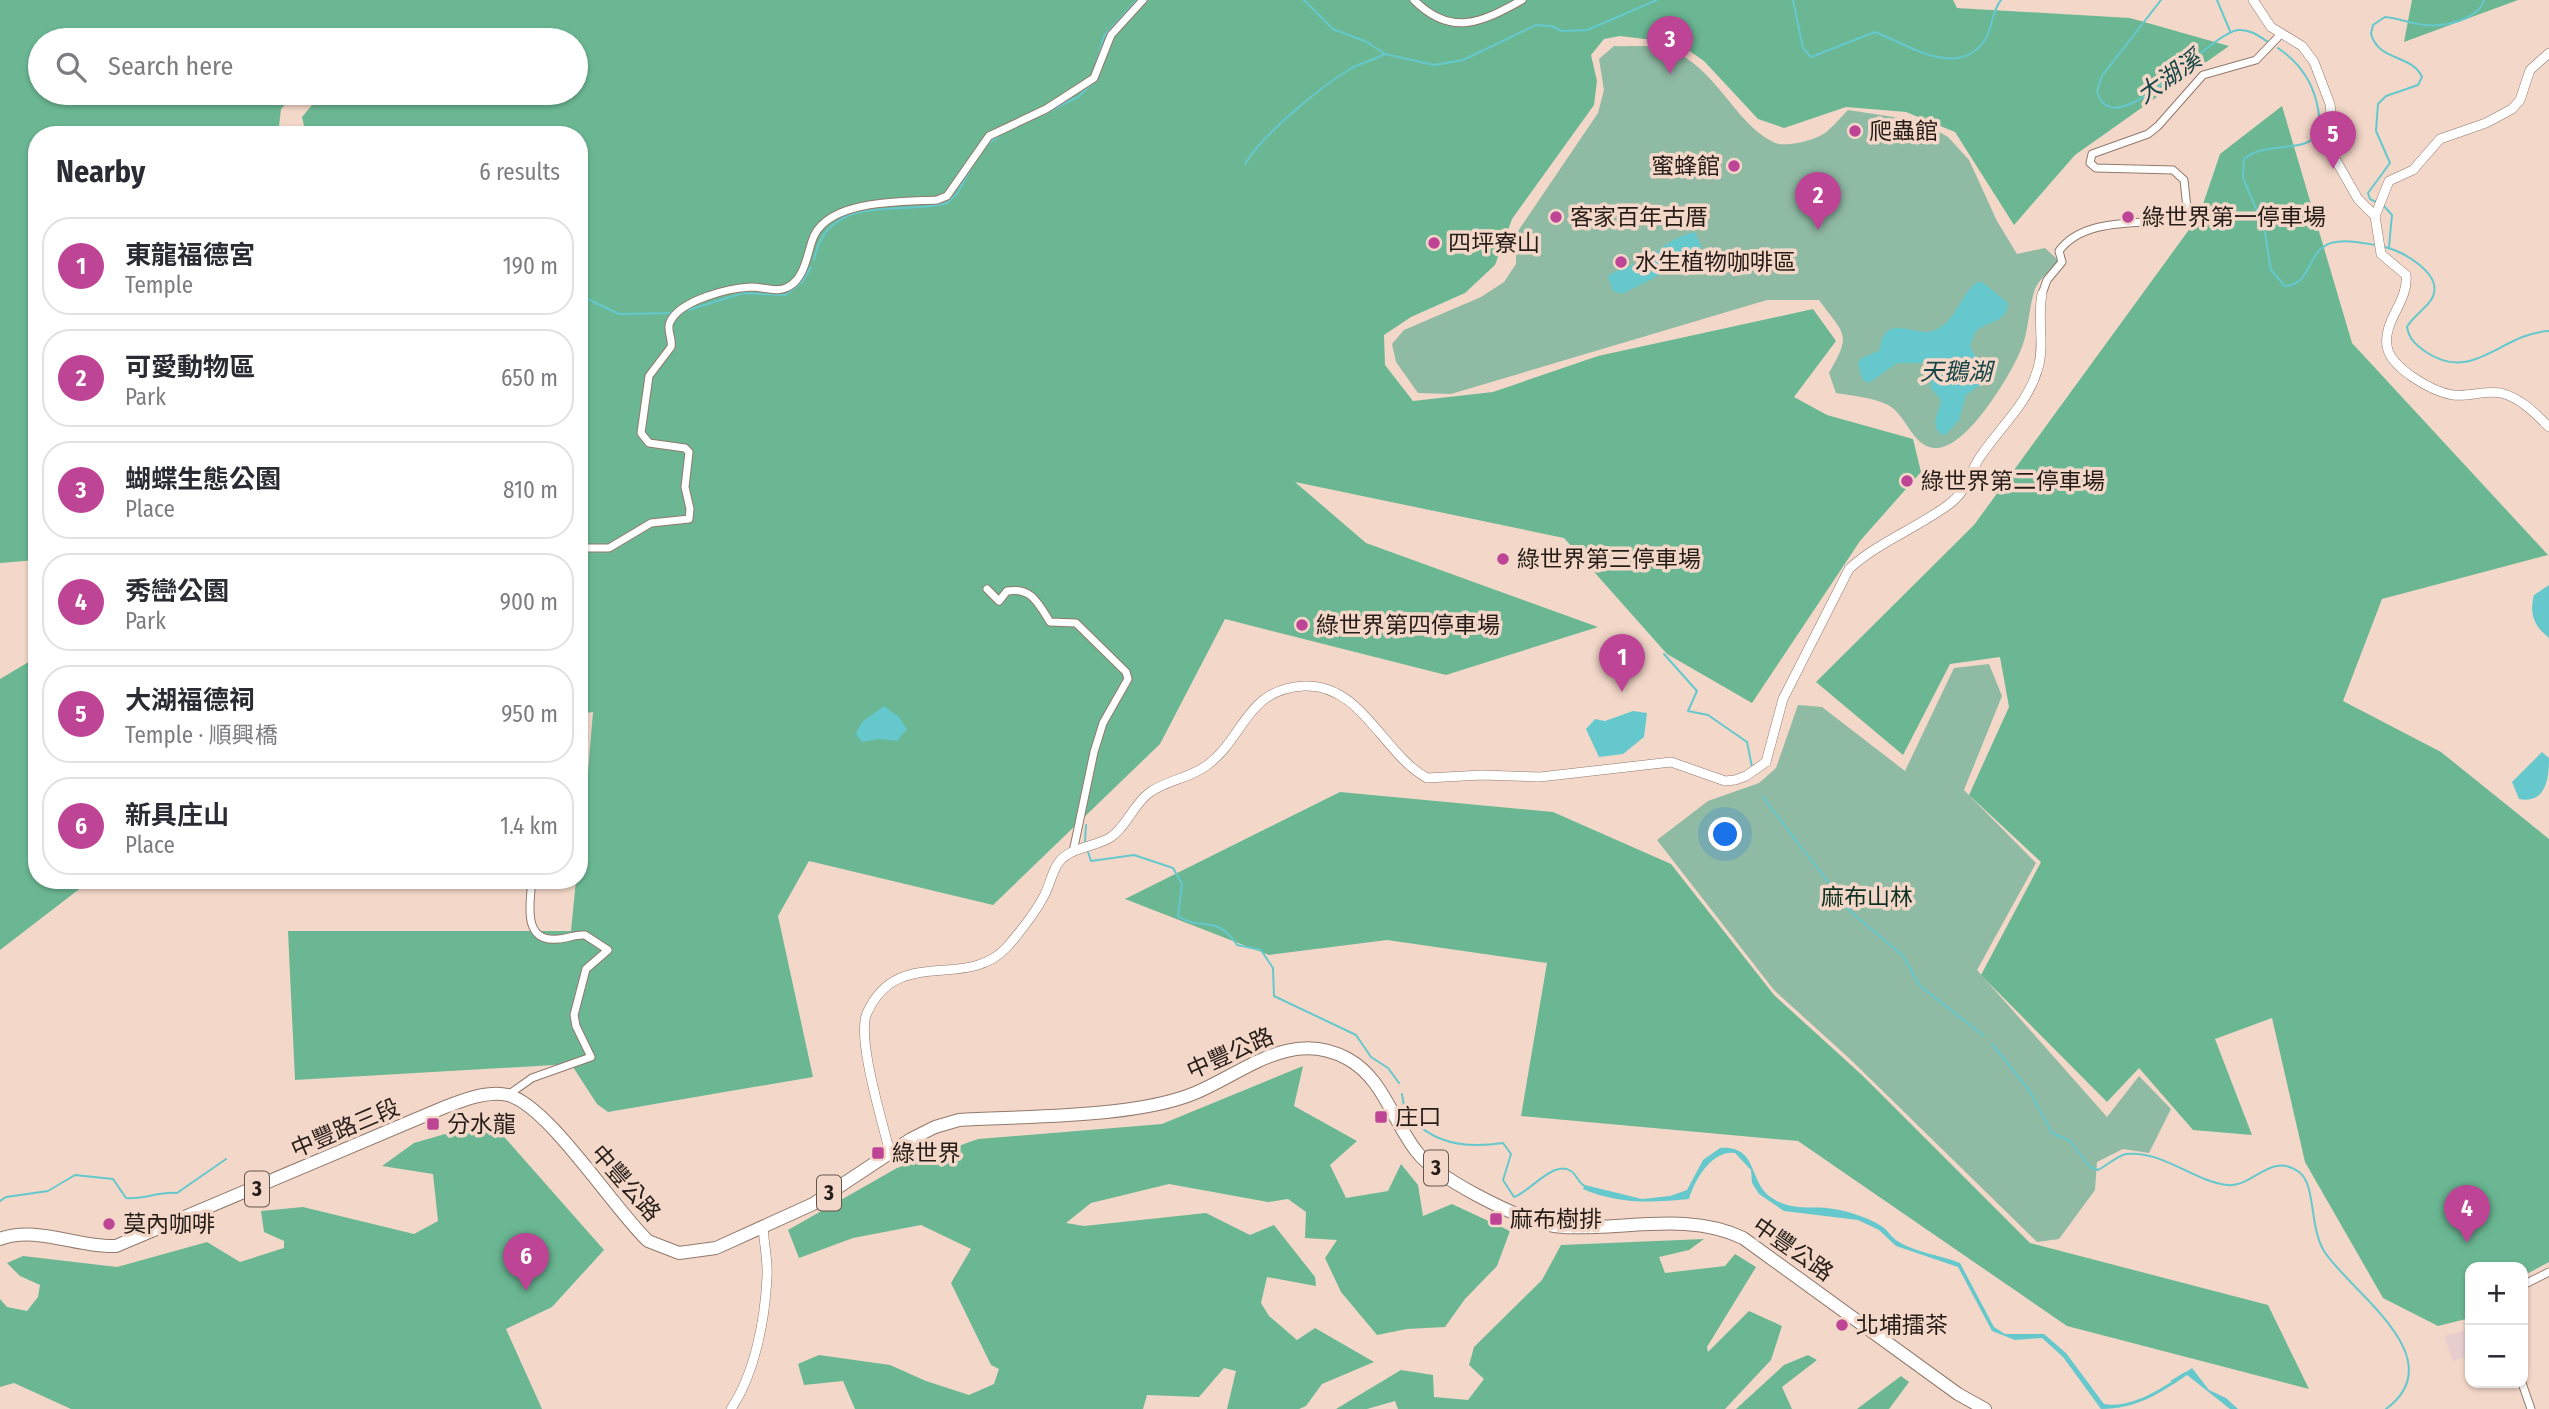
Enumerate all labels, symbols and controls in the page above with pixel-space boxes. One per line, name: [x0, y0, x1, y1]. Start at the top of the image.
pin: 3: [1647, 16, 1693, 74]
search box: [28, 28, 588, 105]
water label: 大湖溪: [2131, 43, 2209, 109]
icon: search: [52, 48, 90, 86]
text: Search here: [108, 51, 233, 82]
pin: 5: [2310, 111, 2356, 169]
place label: 爬蟲館: [1869, 117, 1938, 145]
marker: 爬蟲館: [1847, 123, 1863, 139]
place label: 蜜蜂館: [1651, 152, 1720, 180]
text: Nearby: [56, 154, 145, 190]
text: 6 results: [479, 158, 560, 186]
marker: 蜜蜂館: [1726, 158, 1742, 174]
pin: 2: [1795, 172, 1841, 230]
place label: 客家百年古厝: [1570, 203, 1708, 231]
place label: 綠世界第一停車場: [2142, 203, 2326, 231]
marker: 客家百年古厝: [1548, 209, 1564, 225]
marker: 綠世界第一停車場: [2120, 209, 2136, 225]
place label: 四坪寮山: [1448, 229, 1540, 257]
marker: 四坪寮山: [1426, 235, 1442, 251]
text: 東龍福德宮: [125, 240, 255, 271]
place label: 水生植物咖啡區: [1635, 248, 1796, 276]
text: 1: [76, 252, 86, 280]
text: 190 m: [503, 252, 558, 280]
marker: 水生植物咖啡區: [1613, 254, 1629, 270]
text: Temple: [125, 271, 193, 299]
text: 可愛動物區: [125, 352, 255, 383]
water label: 天鵝湖: [1920, 358, 1996, 386]
text: 2: [76, 364, 86, 392]
text: 650 m: [501, 364, 558, 392]
text: Park: [125, 383, 166, 411]
text: 蝴蝶生態公園: [125, 464, 281, 495]
place label: 綠世界第二停車場: [1921, 467, 2105, 495]
marker: 綠世界第二停車場: [1899, 473, 1915, 489]
text: 3: [76, 476, 86, 504]
text: 810 m: [503, 476, 558, 504]
text: Place: [125, 495, 175, 523]
place label: 綠世界第三停車場: [1517, 545, 1701, 573]
marker: 綠世界第三停車場: [1495, 551, 1511, 567]
text: 秀巒公園: [125, 576, 229, 607]
text: 4: [75, 588, 87, 616]
text: 900 m: [500, 588, 558, 616]
text: Park: [125, 607, 166, 635]
place label: 綠世界第四停車場: [1316, 611, 1500, 639]
marker: 綠世界第四停車場: [1294, 617, 1310, 633]
pin: 1: [1599, 634, 1645, 692]
text: 大湖福德祠: [125, 685, 255, 716]
text: 5: [75, 700, 87, 728]
text: 950 m: [501, 700, 558, 728]
text: Temple · 順興橋: [125, 721, 278, 749]
text: 新具庄山: [125, 800, 229, 831]
text: 6: [75, 812, 87, 840]
text: 1.4 km: [500, 812, 558, 840]
your location: [1708, 817, 1742, 851]
text: Place: [125, 831, 175, 859]
park label: 麻布山林: [1821, 883, 1913, 911]
street label: 中豐公路: [1182, 1022, 1278, 1084]
street label: 中豐路三段: [287, 1093, 403, 1163]
place label: 庄口: [1395, 1103, 1441, 1131]
marker: 庄口: [1373, 1109, 1389, 1125]
place label: 分水龍: [447, 1110, 516, 1138]
marker: 分水龍: [425, 1116, 441, 1132]
street label: 中豐公路: [585, 1139, 667, 1227]
place label: 綠世界: [892, 1139, 961, 1167]
marker: 綠世界: [870, 1145, 886, 1161]
road number: 3: [1424, 1150, 1448, 1186]
road number: 3: [245, 1172, 269, 1206]
road number: 3: [817, 1176, 841, 1210]
pin: 4: [2444, 1185, 2490, 1243]
place label: 麻布樹排: [1510, 1205, 1602, 1233]
place label: 莫內咖啡: [123, 1210, 215, 1238]
marker: 麻布樹排: [1488, 1211, 1504, 1227]
street label: 中豐公路: [1747, 1211, 1839, 1287]
marker: 莫內咖啡: [101, 1216, 117, 1232]
pin: 6: [503, 1233, 549, 1291]
map controls: [2465, 1262, 2528, 1388]
button: +: [2465, 1262, 2528, 1325]
place label: 北埔擂茶: [1856, 1311, 1948, 1339]
marker: 北埔擂茶: [1834, 1317, 1850, 1333]
button: −: [2465, 1325, 2528, 1388]

